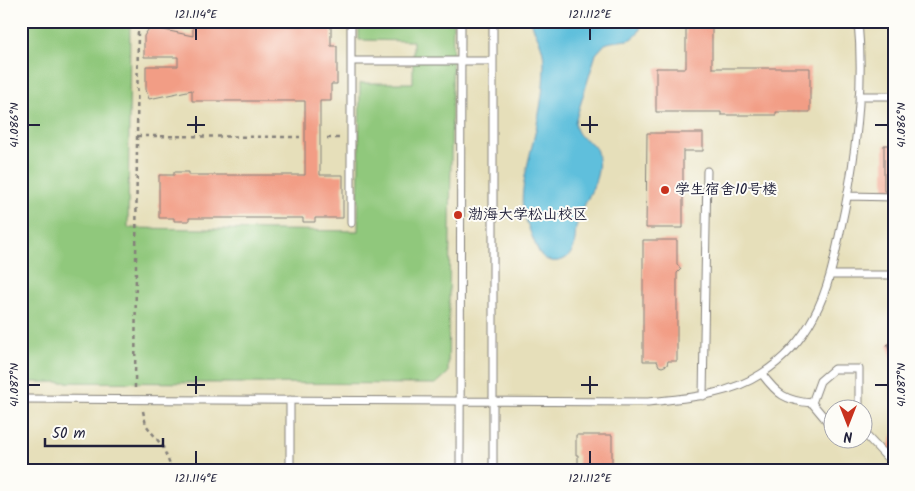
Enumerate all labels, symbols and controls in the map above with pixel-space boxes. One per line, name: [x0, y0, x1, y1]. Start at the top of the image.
text: 121.114°E: [175, 5, 218, 24]
text: 121.112°E: [569, 5, 612, 24]
text: 41.086°N: [5, 102, 24, 148]
text: 41.086°N: [892, 102, 911, 148]
place label: 学生宿舍10号楼: [675, 178, 777, 202]
marker: 学生宿舍10号楼: [659, 184, 671, 196]
place label: 渤海大学松山校区: [468, 203, 588, 227]
marker: 渤海大学松山校区: [452, 209, 464, 221]
text: 41.087°N: [5, 363, 24, 407]
text: 41.087°N: [892, 363, 911, 407]
north arrow: [822, 398, 872, 448]
scale bar: [45, 416, 162, 448]
text: 50 m: [52, 422, 86, 446]
text: N: [843, 425, 852, 447]
text: 121.114°E: [175, 469, 218, 488]
text: 121.112°E: [569, 469, 612, 488]

